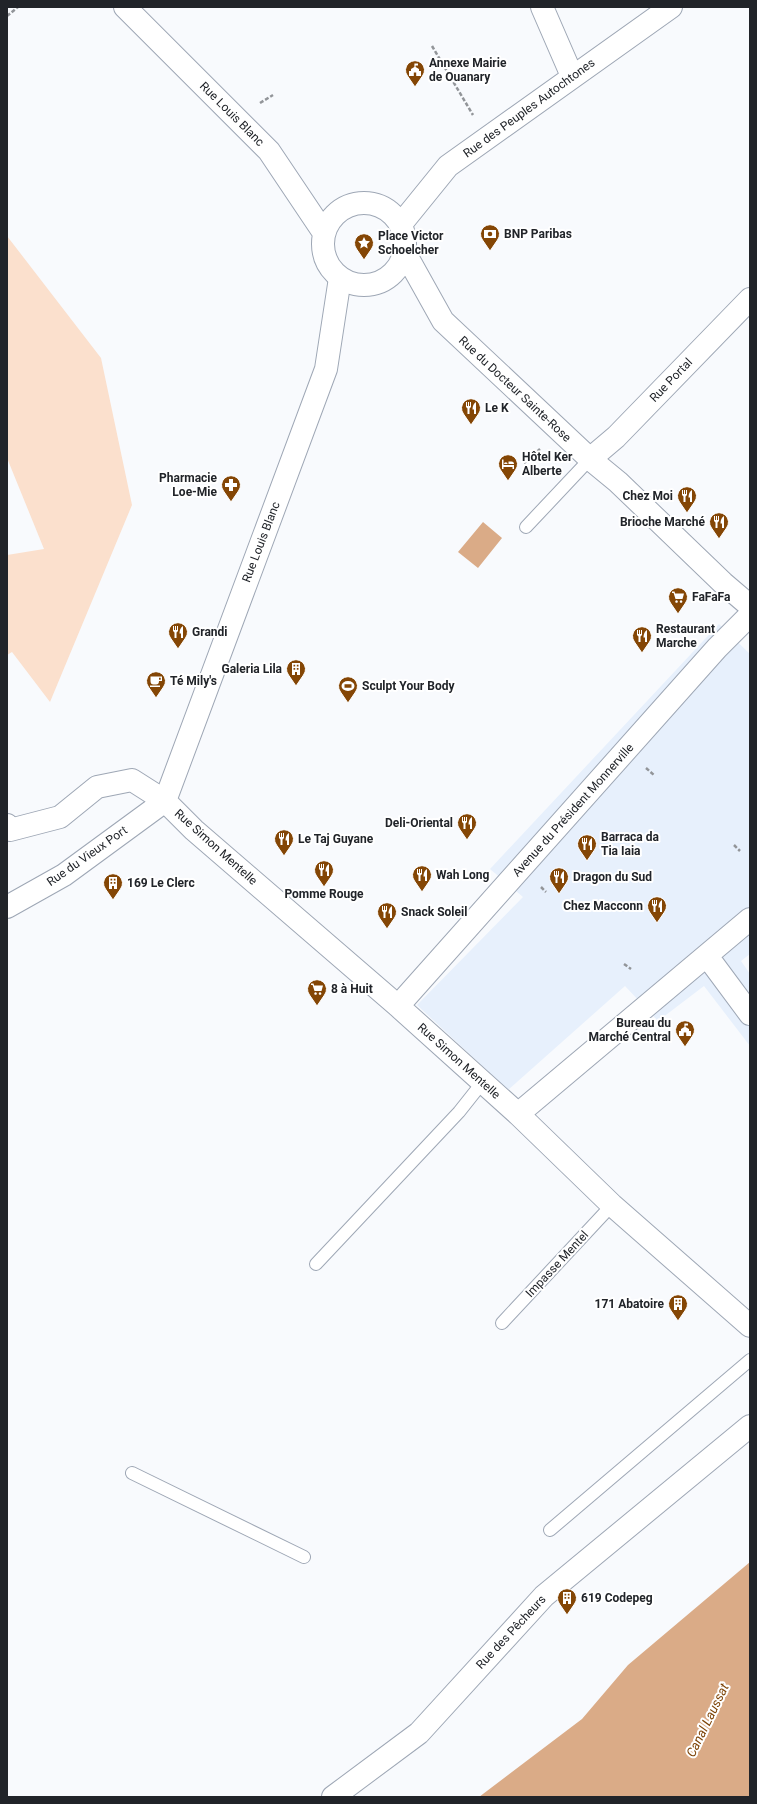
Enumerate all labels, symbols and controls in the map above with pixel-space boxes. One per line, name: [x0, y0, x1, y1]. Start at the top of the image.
place label: Annexe Mairie de Ouanary: [429, 56, 507, 84]
street label: Rue des Peuples Autochtones: [461, 56, 597, 160]
public building icon: Annexe Mairie de Ouanary: [404, 59, 426, 87]
street label: Rue Louis Blanc: [197, 79, 267, 149]
bank icon: BNP Paribas: [479, 223, 501, 251]
place label: BNP Paribas: [504, 227, 572, 241]
place label: Place Victor Schoelcher: [378, 229, 444, 257]
place icon: Place Victor Schoelcher: [353, 232, 375, 260]
street label: Rue du Docteur Sainte-Rose: [456, 333, 574, 445]
street label: Rue Portal: [647, 355, 695, 405]
restaurant icon: Le K: [460, 397, 482, 425]
place label: Le K: [485, 401, 509, 415]
place label: Hôtel Ker Alberte: [522, 450, 573, 478]
hotel icon: Hôtel Ker Alberte: [497, 453, 519, 481]
place label: Pharmacie Loe-Mie: [159, 471, 218, 499]
pharmacy icon: Pharmacie Loe-Mie: [220, 474, 242, 502]
restaurant icon: Chez Moi: [676, 485, 698, 513]
place label: Chez Moi: [622, 489, 673, 503]
street label: Rue Louis Blanc: [239, 500, 283, 584]
restaurant icon: Brioche Marché: [708, 511, 730, 539]
place label: Brioche Marché: [620, 515, 706, 529]
supermarket icon: FaFaFa: [667, 586, 689, 614]
place label: FaFaFa: [692, 590, 731, 604]
restaurant icon: Grandi: [167, 621, 189, 649]
place label: Restaurant Marche: [656, 622, 715, 650]
place label: Grandi: [192, 625, 227, 639]
restaurant icon: Restaurant Marche: [631, 625, 653, 653]
building icon: Galeria Lila: [285, 658, 307, 686]
place label: Galeria Lila: [222, 662, 283, 676]
cafe icon: Té Mily's: [145, 670, 167, 698]
place label: Té Mily's: [170, 674, 217, 688]
sports icon: Sculpt Your Body: [337, 675, 359, 703]
place label: Sculpt Your Body: [362, 679, 455, 693]
street label: Avenue du Président Monnerville: [509, 741, 637, 879]
street label: Rue Simon Mentelle: [172, 806, 260, 888]
restaurant icon: Deli-Oriental: [456, 812, 478, 840]
place label: Deli-Oriental: [385, 816, 453, 830]
street label: Rue du Vieux Port: [44, 823, 130, 889]
restaurant icon: Le Taj Guyane: [273, 828, 295, 856]
place label: Barraca da Tia Iaia: [601, 830, 660, 858]
place label: Le Taj Guyane: [298, 832, 374, 846]
restaurant icon: Barraca da Tia Iaia: [576, 833, 598, 861]
restaurant icon: Pomme Rouge: [313, 859, 335, 887]
restaurant icon: Wah Long: [411, 864, 433, 892]
restaurant icon: Dragon du Sud: [548, 866, 570, 894]
place label: Wah Long: [436, 868, 489, 882]
place label: Dragon du Sud: [573, 870, 652, 884]
building icon: 169 Le Clerc: [102, 872, 124, 900]
place label: 169 Le Clerc: [127, 876, 195, 890]
place label: Pomme Rouge: [284, 887, 364, 901]
restaurant icon: Chez Macconn: [646, 895, 668, 923]
place label: Chez Macconn: [563, 899, 643, 913]
restaurant icon: Snack Soleil: [376, 901, 398, 929]
place label: Snack Soleil: [401, 905, 467, 919]
supermarket icon: 8 à Huit: [306, 978, 328, 1006]
place label: 8 à Huit: [331, 982, 373, 996]
place label: Bureau du Marché Central: [588, 1016, 671, 1044]
public building icon: Bureau du Marché Central: [674, 1019, 696, 1047]
street label: Rue Simon Mentelle: [415, 1020, 503, 1102]
street label: Impasse Mentel: [523, 1228, 591, 1300]
building icon: 171 Abatoire: [667, 1293, 689, 1321]
place label: 171 Abatoire: [595, 1297, 665, 1311]
building icon: 619 Codepeg: [556, 1587, 578, 1615]
place label: 619 Codepeg: [581, 1591, 653, 1605]
street label: Rue des Pêcheurs: [473, 1592, 549, 1672]
water label: Canal Laussat: [683, 1680, 732, 1759]

